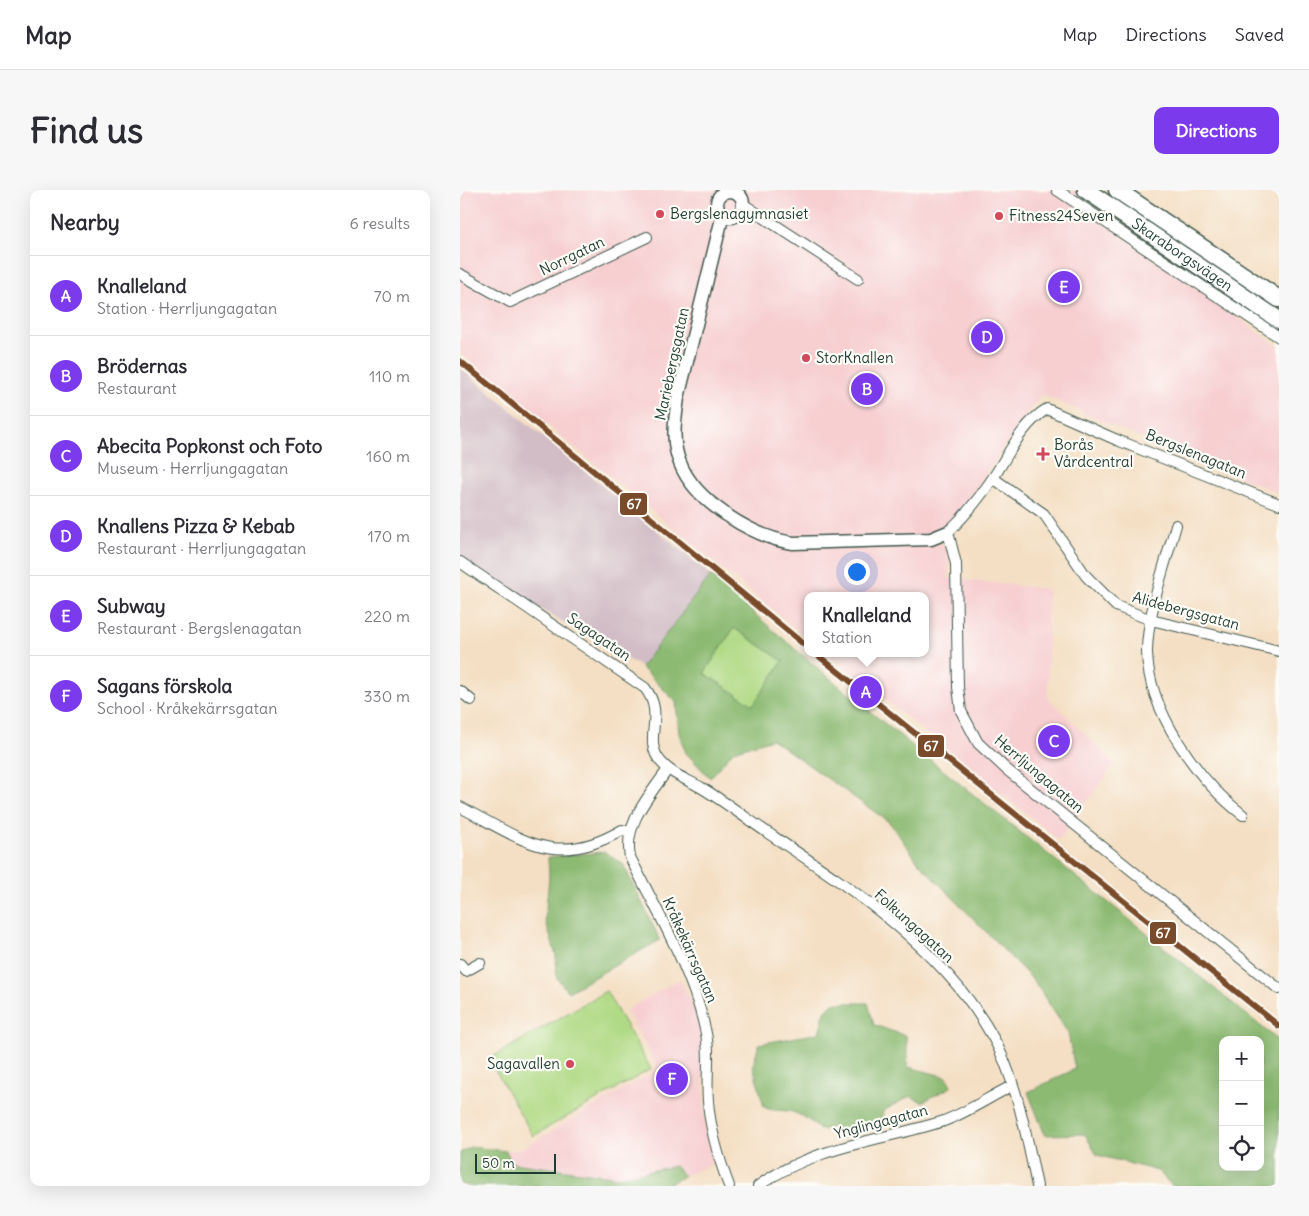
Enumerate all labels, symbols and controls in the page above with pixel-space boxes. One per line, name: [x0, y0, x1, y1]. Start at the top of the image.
text: Map: [25, 20, 72, 50]
text: Map: [1062, 23, 1097, 46]
text: Directions: [1125, 23, 1207, 46]
text: Saved: [1235, 23, 1284, 46]
button: Directions: [1154, 107, 1279, 154]
text: Find us: [30, 108, 143, 152]
place label: Bergslenagymnasiet: [670, 204, 808, 223]
place label: Fitness24Seven: [1009, 206, 1114, 225]
marker: Bergslenagymnasiet: [654, 208, 666, 220]
text: Nearby: [50, 209, 120, 236]
marker: Fitness24Seven: [993, 210, 1005, 222]
text: 6 results: [349, 213, 410, 233]
street label: Skaraborgsvägen: [1128, 214, 1237, 295]
street label: Norrgatan: [536, 232, 608, 279]
pin: E: [1048, 268, 1080, 306]
text: Knalleland: [97, 274, 187, 298]
text: A: [61, 286, 71, 306]
text: 70 m: [374, 286, 410, 306]
text: Station · Herrljungagatan: [97, 298, 277, 318]
street label: Mariebergsgatan: [650, 305, 693, 422]
pin: D: [971, 318, 1003, 356]
place label: StorKnallen: [816, 348, 894, 367]
marker: StorKnallen: [800, 352, 812, 364]
text: Brödernas: [97, 354, 187, 378]
text: B: [61, 366, 71, 386]
text: 110 m: [369, 366, 410, 386]
pin: B: [851, 370, 883, 408]
text: Restaurant: [97, 378, 177, 398]
street label: Bergslenagatan: [1143, 425, 1250, 482]
text: Abecita Popkonst och Foto: [97, 434, 322, 458]
place label: Borås Vårdcentral: [1054, 435, 1133, 471]
text: C: [61, 446, 71, 466]
text: 160 m: [366, 446, 410, 466]
marker: Borås Vårdcentral: [1036, 447, 1050, 461]
text: Museum · Herrljungagatan: [97, 458, 288, 478]
line badge: 67: [619, 492, 648, 516]
text: 67: [627, 495, 642, 513]
text: Knallens Pizza & Kebab: [97, 514, 295, 538]
text: D: [60, 526, 72, 546]
text: 170 m: [367, 526, 410, 546]
text: Restaurant · Herrljungagatan: [97, 538, 306, 558]
your location: [844, 559, 870, 585]
street label: Alidebergsgatan: [1131, 587, 1242, 634]
popup: [804, 592, 929, 657]
text: Subway: [97, 594, 166, 618]
text: Knalleland: [822, 603, 911, 627]
text: E: [61, 606, 71, 626]
text: 220 m: [364, 606, 410, 626]
street label: Sagagatan: [564, 608, 635, 665]
text: Restaurant · Bergslenagatan: [97, 618, 302, 638]
text: Station: [822, 627, 872, 647]
pin: A: [850, 673, 882, 711]
text: Sagans förskola: [97, 674, 232, 698]
text: F: [61, 686, 71, 706]
text: 330 m: [363, 686, 410, 706]
text: School · Kråkekärrsgatan: [97, 698, 277, 718]
pin: C: [1038, 722, 1070, 760]
street label: Herrljungagatan: [991, 731, 1088, 817]
line badge: 67: [917, 734, 945, 758]
text: 67: [924, 737, 939, 755]
street label: Folkungagatan: [871, 885, 958, 967]
street label: Kråkekärrsgatan: [659, 894, 722, 1006]
line badge: 67: [1149, 921, 1177, 945]
text: 67: [1156, 924, 1171, 942]
map controls: [1219, 1036, 1264, 1171]
button: +: [1219, 1036, 1264, 1081]
place label: Sagavallen: [487, 1054, 560, 1073]
marker: Sagavallen: [564, 1058, 576, 1070]
pin: F: [656, 1060, 688, 1098]
button: −: [1219, 1081, 1264, 1126]
street label: Ynglingagatan: [832, 1100, 930, 1143]
button: locate: [1219, 1126, 1264, 1171]
scale bar: [475, 1151, 556, 1174]
text: 50 m: [482, 1154, 515, 1172]

